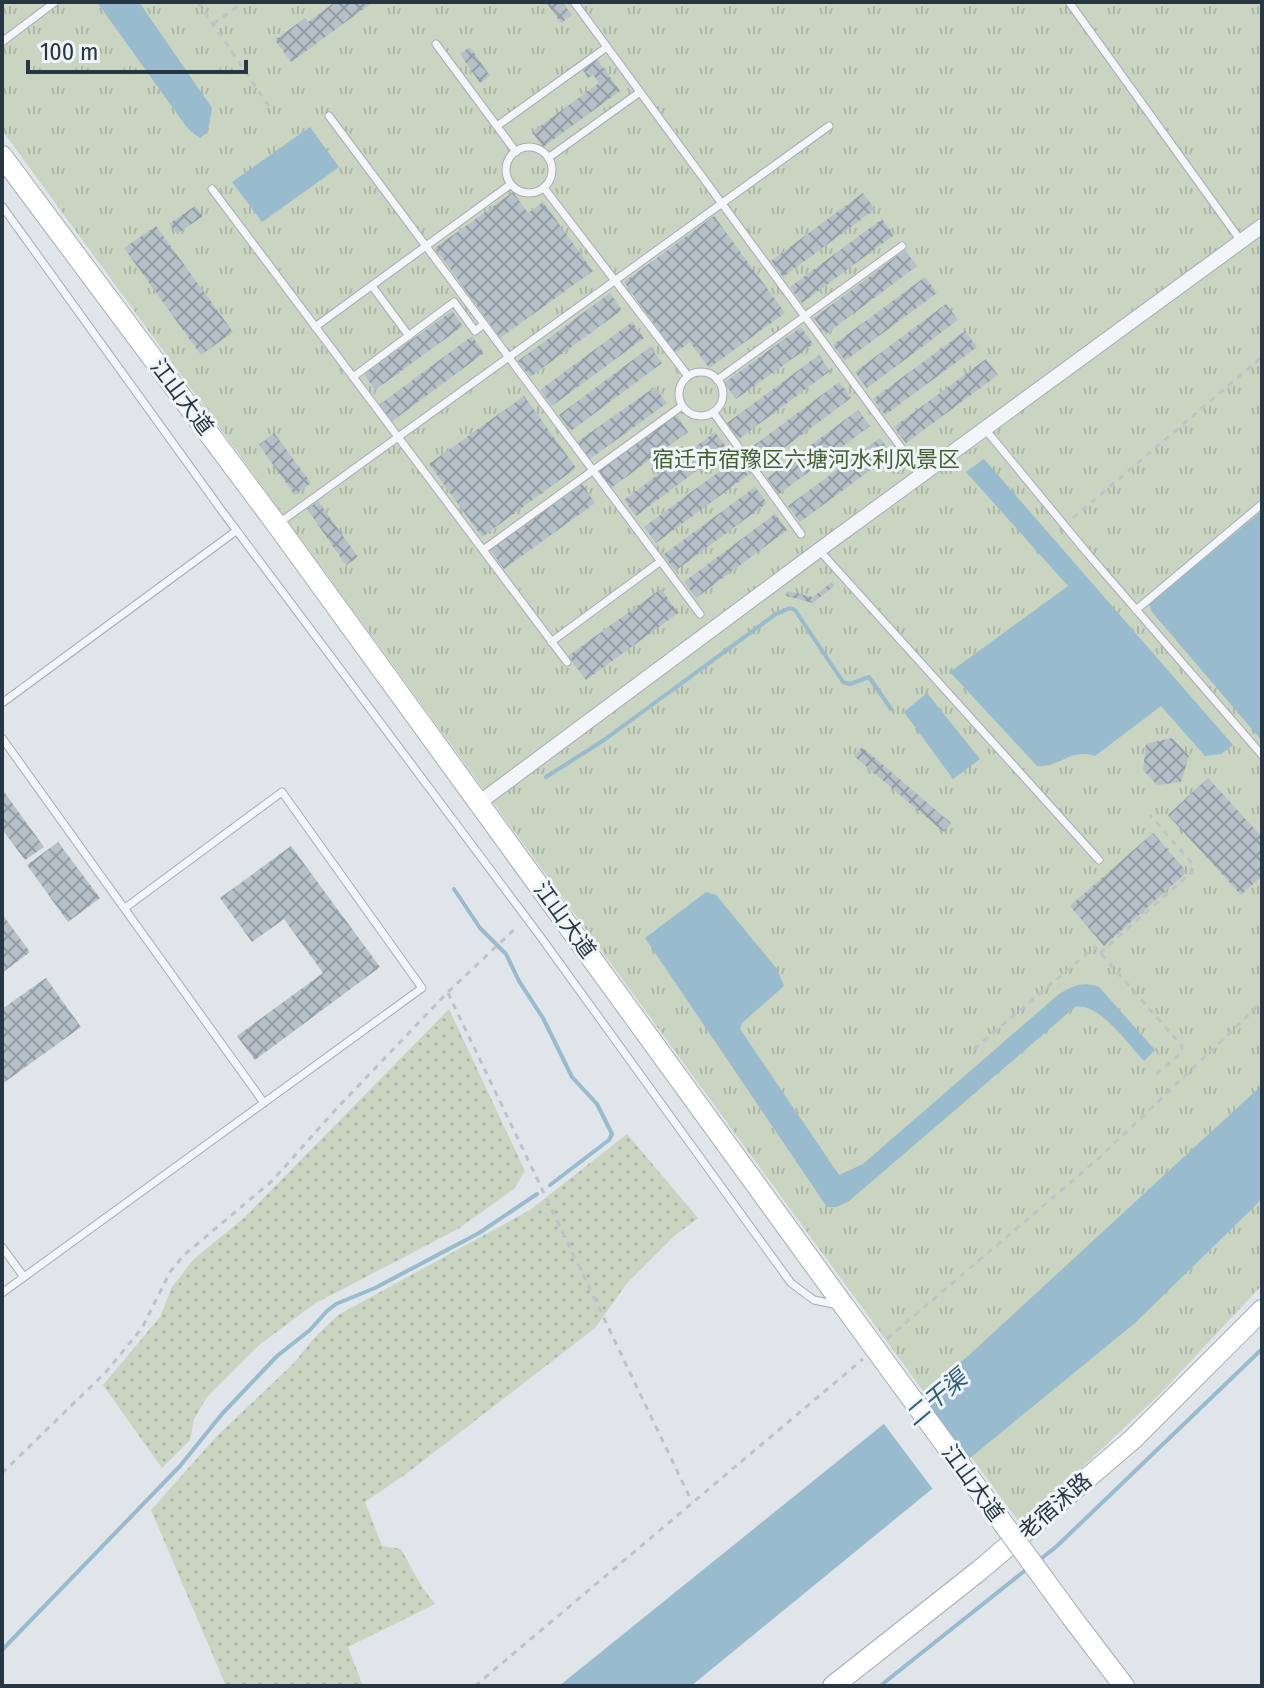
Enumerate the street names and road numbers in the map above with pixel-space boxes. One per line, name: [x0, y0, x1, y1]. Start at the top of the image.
street label: 江山大道: [145, 354, 219, 440]
street label: 江山大道: [528, 876, 602, 964]
street label: 江山大道: [936, 1439, 1010, 1527]
street label: 老宿沭路: [1013, 1467, 1097, 1545]

